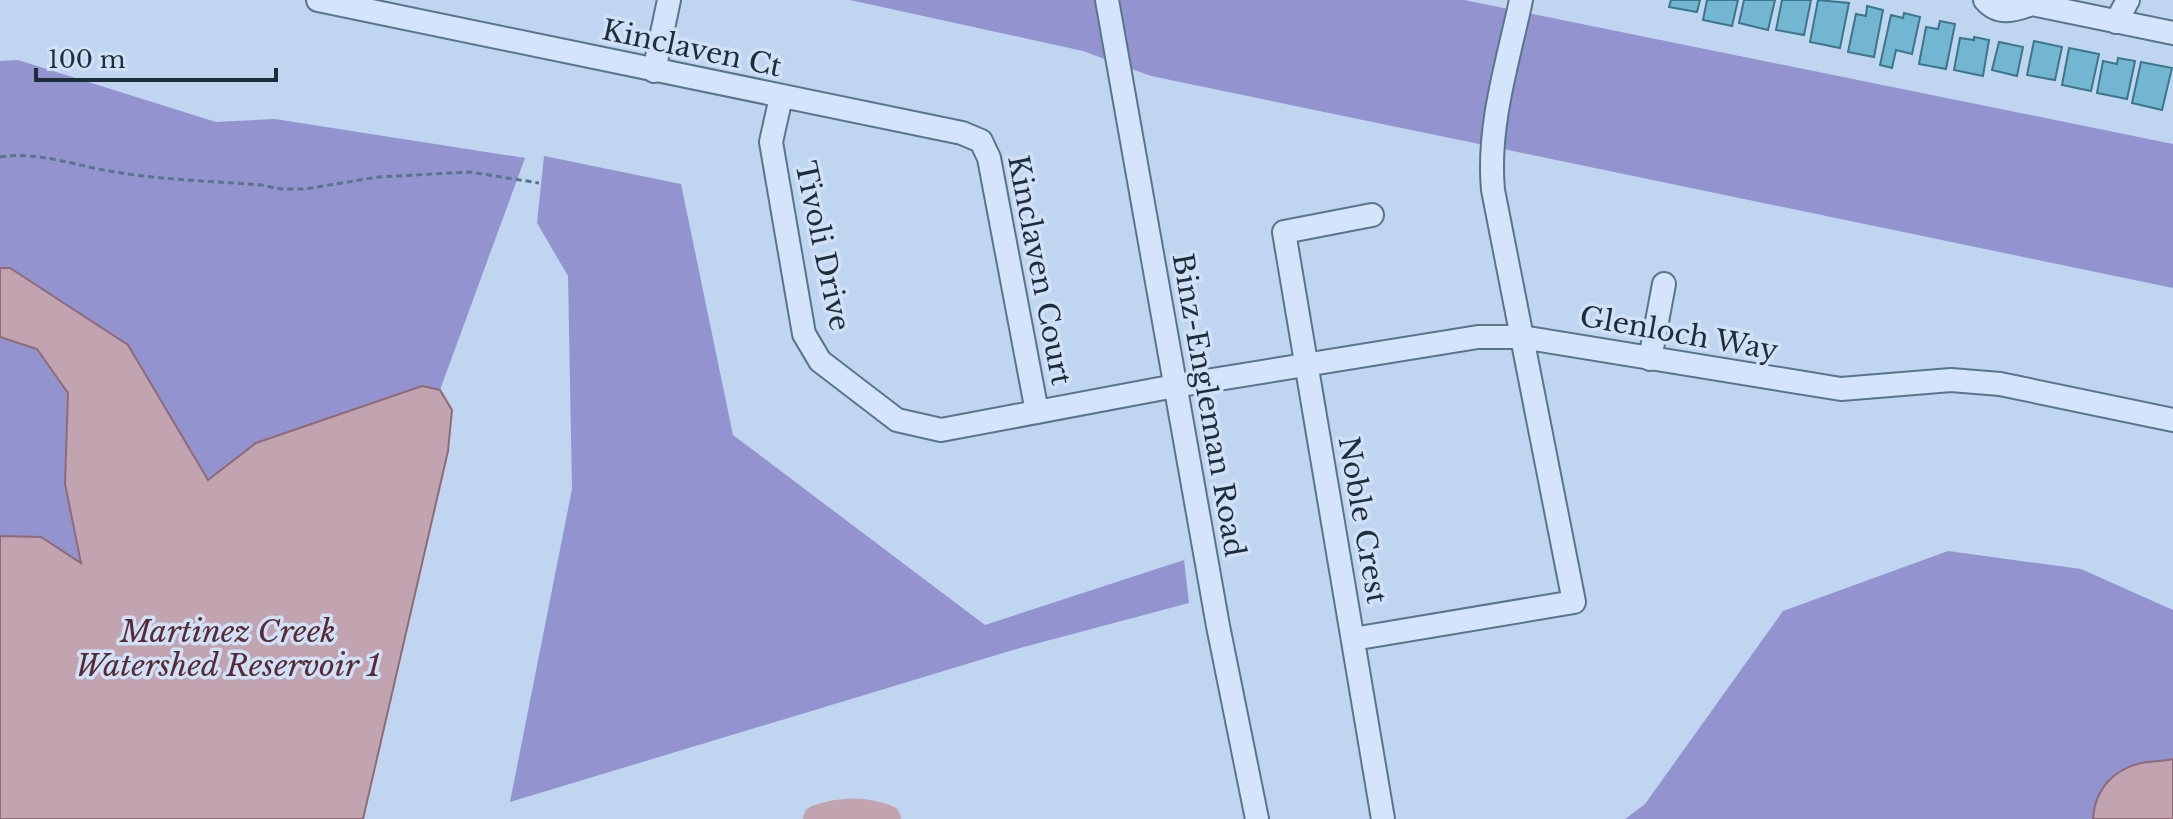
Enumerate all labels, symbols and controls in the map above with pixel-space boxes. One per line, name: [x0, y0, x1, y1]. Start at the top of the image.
street label: Kinclaven Ct: [599, 12, 785, 85]
scale bar: [36, 32, 276, 82]
text: 100 m: [48, 45, 126, 74]
street label: Kinclaven Court: [1000, 152, 1079, 388]
street label: Tivoli Drive: [787, 158, 858, 334]
street label: Binz-Engleman Road: [1165, 251, 1252, 560]
street label: Glenloch Way: [1577, 299, 1781, 368]
street label: Noble Crest: [1331, 434, 1394, 607]
water label: Martinez Creek Watershed Reservoir 1: [75, 613, 381, 684]

